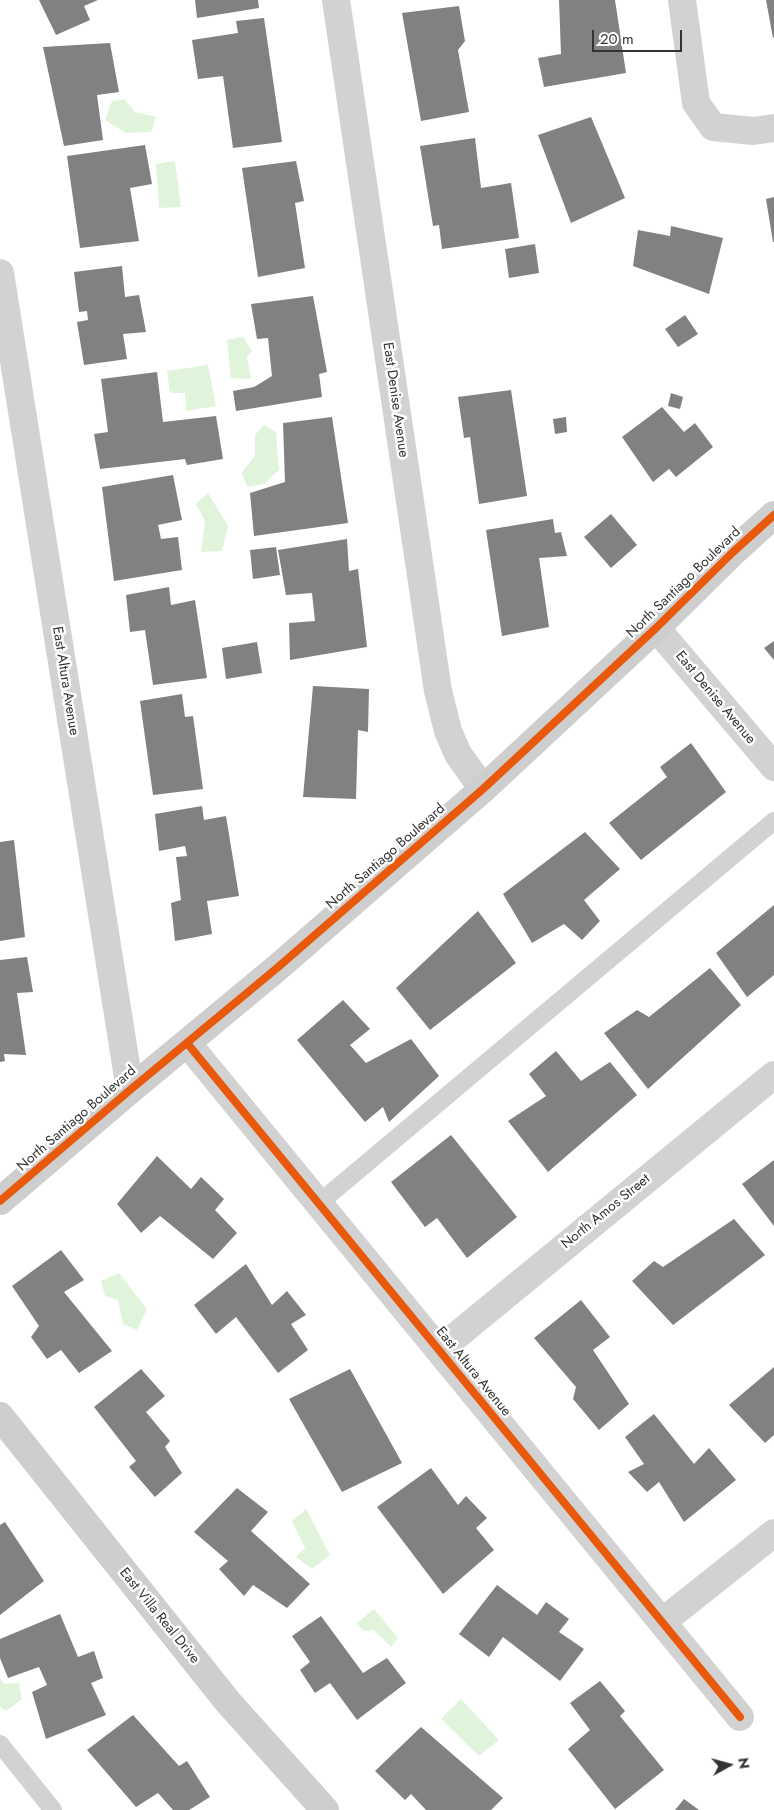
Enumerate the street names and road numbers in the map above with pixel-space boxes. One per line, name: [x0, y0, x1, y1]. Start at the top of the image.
street label: East Denise Avenue: [379, 341, 411, 459]
street label: North Santiago Boulevard: [623, 524, 745, 642]
street label: East Altura Avenue: [48, 625, 82, 737]
street label: East Denise Avenue: [671, 648, 759, 748]
street label: North Santiago Boulevard: [323, 801, 449, 913]
street label: North Santiago Boulevard: [14, 1063, 140, 1175]
street label: North Amos Street: [558, 1171, 654, 1253]
street label: East Altura Avenue: [432, 1324, 514, 1420]
street label: East Villa Real Drive: [115, 1565, 203, 1667]

